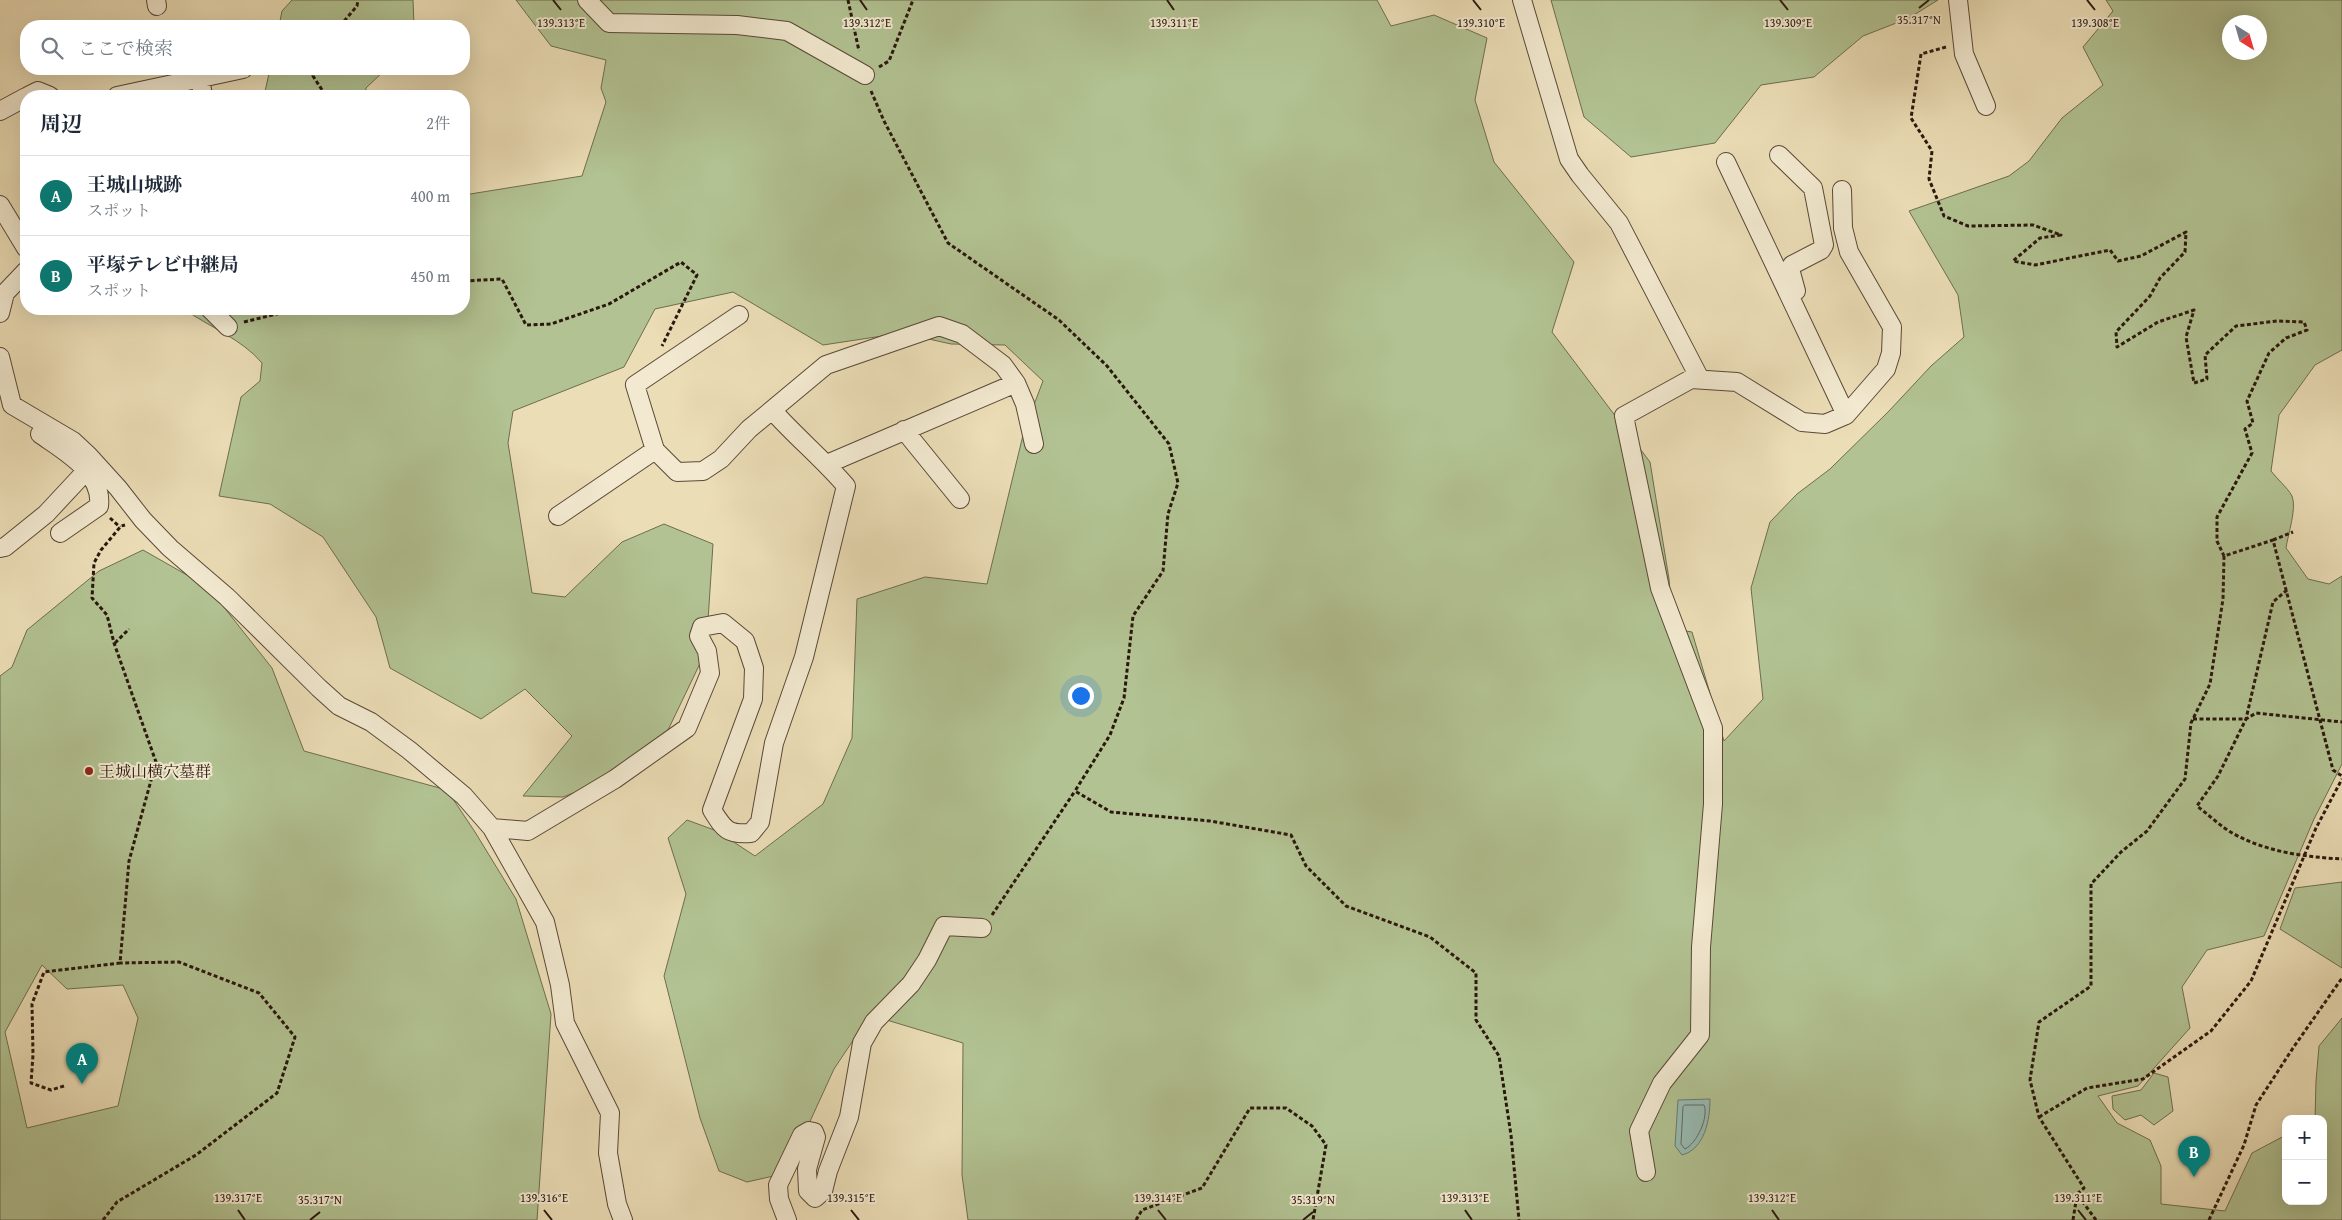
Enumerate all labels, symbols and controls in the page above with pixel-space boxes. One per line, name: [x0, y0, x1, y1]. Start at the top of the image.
text: 35.317°N: [1897, 11, 1941, 28]
text: 139.313°E: [537, 14, 585, 31]
text: 139.312°E: [843, 14, 891, 31]
text: 139.311°E: [1150, 14, 1198, 31]
text: 139.310°E: [1457, 14, 1505, 31]
text: 139.309°E: [1764, 14, 1812, 31]
text: 139.308°E: [2071, 14, 2119, 31]
north arrow: [2222, 15, 2267, 60]
search box: [20, 20, 470, 75]
icon: search: [38, 34, 66, 62]
text: ここで検索: [78, 34, 173, 62]
text: 周辺: [40, 108, 82, 139]
text: 2件: [426, 111, 450, 135]
text: 王城山城跡: [87, 170, 182, 198]
text: A: [51, 184, 61, 208]
text: 400 m: [410, 184, 450, 208]
text: スポット: [87, 198, 151, 222]
text: 平塚テレビ中継局: [87, 250, 239, 278]
text: B: [51, 264, 61, 288]
text: 450 m: [410, 264, 450, 288]
text: スポット: [87, 278, 151, 302]
your location: [1068, 683, 1094, 709]
place label: 王城山横穴墓群: [99, 759, 211, 783]
marker: 王城山横穴墓群: [83, 765, 95, 777]
pin: A: [66, 1043, 98, 1084]
map controls: [2282, 1115, 2327, 1205]
button: +: [2282, 1115, 2327, 1160]
pin: B: [2178, 1136, 2210, 1177]
button: −: [2282, 1160, 2327, 1205]
text: 139.317°E: [214, 1189, 262, 1206]
text: 139.316°E: [520, 1189, 568, 1206]
text: 139.315°E: [827, 1189, 875, 1206]
text: 139.314°E: [1134, 1189, 1182, 1206]
text: 139.313°E: [1441, 1189, 1489, 1206]
text: 139.312°E: [1748, 1189, 1796, 1206]
text: 139.311°E: [2054, 1189, 2102, 1206]
text: 35.317°N: [298, 1191, 342, 1208]
text: 35.319°N: [1291, 1191, 1335, 1208]

